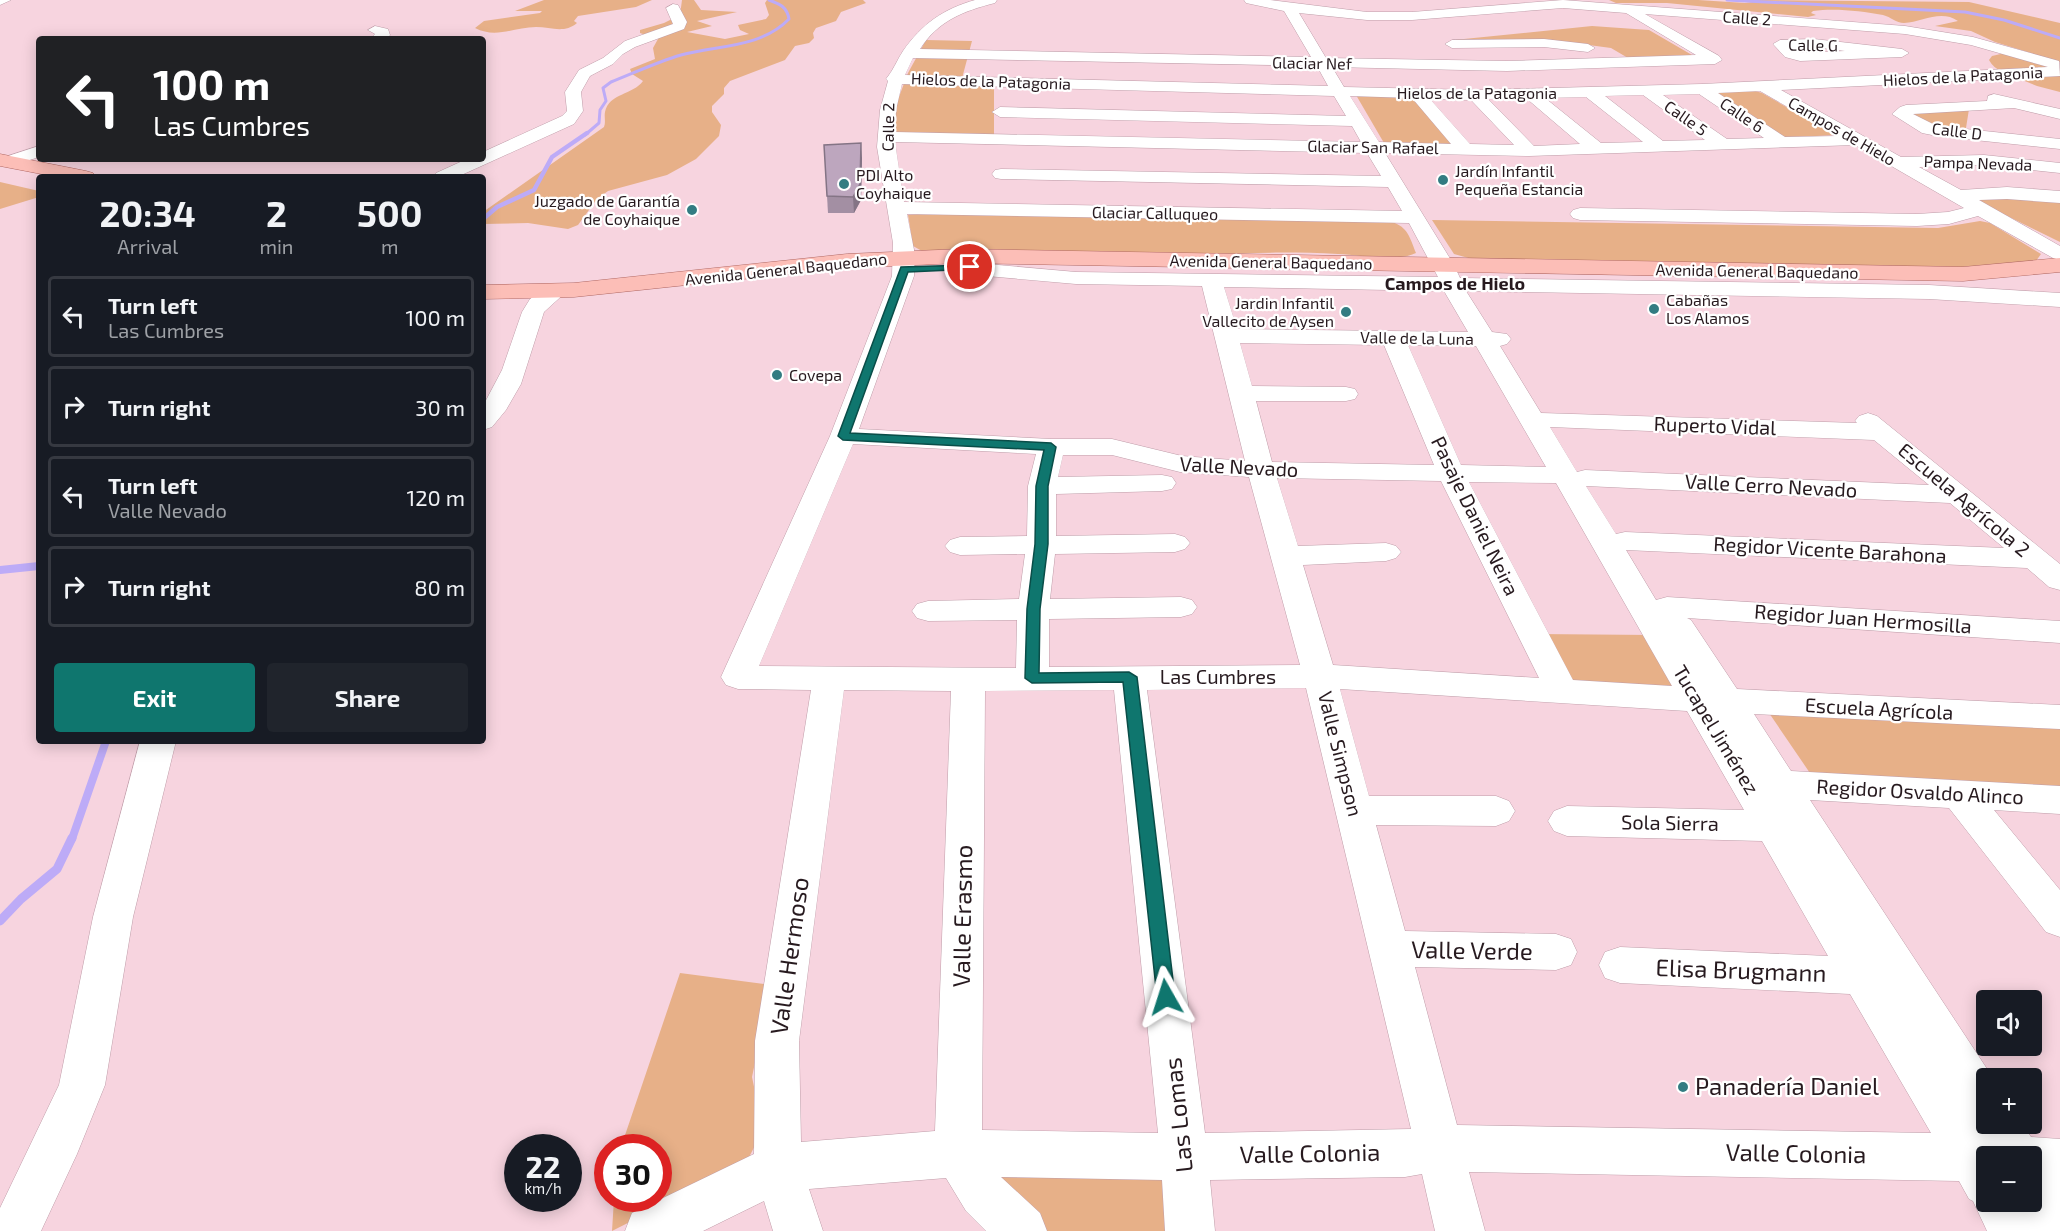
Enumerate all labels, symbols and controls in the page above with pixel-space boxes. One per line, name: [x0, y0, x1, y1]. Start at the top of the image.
street label: Calle 2: [1722, 6, 1772, 29]
street label: Calle G: [1788, 35, 1838, 54]
street label: Glaciar Nef: [1272, 52, 1353, 73]
text: 100 m: [153, 58, 270, 108]
icon: left: [54, 60, 132, 138]
street label: Hielos de la Patagonia: [1882, 62, 2043, 89]
street label: Hielos de la Patagonia: [911, 68, 1071, 93]
street label: Hielos de la Patagonia: [1397, 83, 1557, 102]
street label: Campos de Hielo: [1785, 92, 1899, 169]
street label: Calle 6: [1717, 93, 1768, 136]
street label: Calle 5: [1661, 96, 1711, 139]
street label: Calle 2: [878, 103, 897, 151]
text: Las Cumbres: [153, 109, 310, 141]
street label: Calle D: [1931, 118, 1983, 143]
street label: Glaciar San Rafael: [1307, 136, 1439, 157]
street label: Pampa Nevada: [1923, 151, 2033, 174]
place label: Jardín Infantil Pequeña Estancia: [1455, 161, 1583, 198]
place label: PDI Alto Coyhaique: [856, 165, 931, 202]
marker: Jardín Infantil Pequeña Estancia: [1436, 173, 1450, 187]
marker: PDI Alto Coyhaique: [837, 177, 851, 191]
text: 20:34: [100, 191, 196, 234]
text: 2: [266, 191, 287, 234]
text: 500: [357, 191, 422, 234]
place label: Juzgado de Garantía de Coyhaique: [534, 191, 680, 228]
street label: Glaciar Calluqueo: [1092, 202, 1218, 223]
marker: Juzgado de Garantía de Coyhaique: [685, 203, 699, 217]
text: Arrival: [117, 234, 178, 258]
text: min: [259, 234, 294, 258]
text: m: [381, 234, 399, 258]
pin: [944, 241, 995, 292]
street label: Avenida General Baquedano: [684, 248, 888, 289]
icon: arrive: [953, 250, 986, 283]
street label: Avenida General Baquedano: [1169, 250, 1373, 273]
street label: Avenida General Baquedano: [1655, 259, 1859, 282]
district label: Campos de Hielo: [1385, 272, 1525, 294]
place label: Cabañas Los Alamos: [1666, 290, 1749, 327]
text: Turn left: [108, 292, 197, 318]
place label: Jardin Infantil Vallecito de Aysen: [1202, 293, 1334, 330]
icon: left: [57, 300, 90, 333]
marker: Cabañas Los Alamos: [1647, 302, 1661, 316]
text: 100 m: [406, 304, 465, 330]
marker: Jardin Infantil Vallecito de Aysen: [1339, 305, 1353, 319]
text: Las Cumbres: [108, 318, 224, 342]
street label: Valle de la Luna: [1360, 327, 1474, 348]
place label: Covepa: [789, 365, 842, 384]
marker: Covepa: [770, 368, 784, 382]
icon: right: [57, 390, 90, 423]
text: Turn right: [108, 394, 210, 420]
text: 30 m: [415, 394, 465, 420]
street label: Ruperto Vidal: [1653, 411, 1777, 439]
street label: Pasaje Daniel Neira: [1427, 432, 1525, 599]
street label: Escuela Agrícola 2: [1894, 437, 2035, 561]
street label: Valle Nevado: [1179, 451, 1299, 481]
street label: Valle Cerro Nevado: [1684, 469, 1858, 501]
text: Turn left: [108, 472, 197, 498]
icon: left: [57, 480, 90, 513]
text: 120 m: [406, 484, 465, 510]
text: Valle Nevado: [108, 498, 227, 522]
street label: Regidor Vicente Barahona: [1713, 531, 1947, 567]
icon: right: [57, 570, 90, 603]
text: Turn right: [108, 574, 210, 600]
text: 80 m: [414, 574, 465, 600]
street label: Regidor Juan Hermosilla: [1754, 598, 1973, 638]
street label: Tucapel Jiménez: [1669, 661, 1765, 798]
button: Exit: [54, 663, 255, 732]
button: Share: [267, 663, 468, 732]
street label: Las Cumbres: [1160, 664, 1276, 688]
street label: Valle Simpson: [1314, 689, 1368, 819]
street label: Escuela Agrícola: [1804, 692, 1954, 724]
street label: Regidor Osvaldo Alinco: [1816, 774, 2024, 808]
street label: Sola Sierra: [1621, 809, 1719, 835]
street label: Valle Erasmo: [946, 844, 977, 988]
street label: Valle Hermoso: [763, 875, 814, 1036]
street label: Valle Verde: [1411, 934, 1533, 965]
street label: Elisa Brugmann: [1655, 952, 1827, 987]
position arrow: [1134, 965, 1198, 1029]
map controls: [1976, 990, 2042, 1212]
button: sound: [1976, 990, 2042, 1056]
street label: Las Lomas: [1157, 1056, 1198, 1174]
button: +: [1976, 1068, 2042, 1134]
place label: Panadería Daniel: [1695, 1071, 1879, 1100]
marker: Panadería Daniel: [1676, 1080, 1690, 1094]
speed limit sign: 30: [594, 1134, 672, 1212]
street label: Valle Colonia: [1239, 1137, 1381, 1168]
street label: Valle Colonia: [1725, 1137, 1867, 1168]
button: −: [1976, 1146, 2042, 1212]
text: 22: [526, 1148, 560, 1184]
text: km/h: [524, 1179, 562, 1197]

